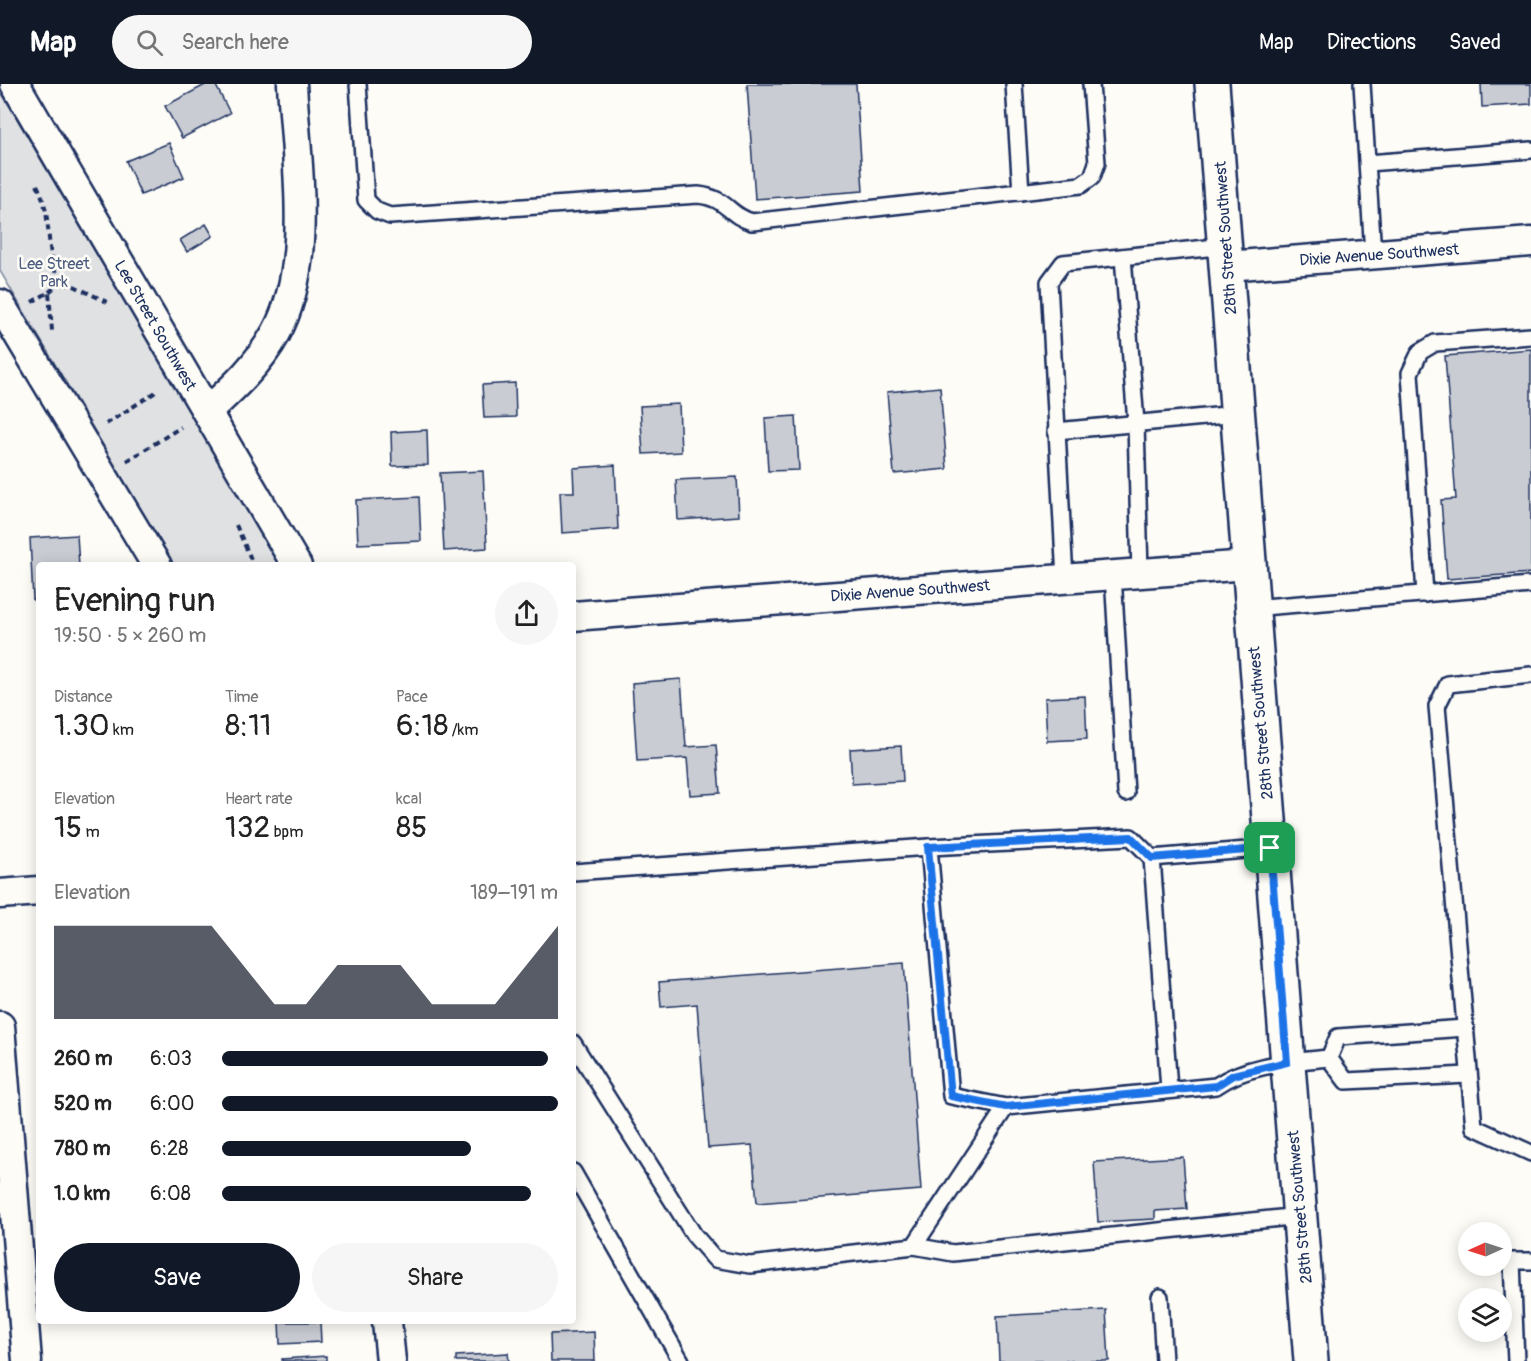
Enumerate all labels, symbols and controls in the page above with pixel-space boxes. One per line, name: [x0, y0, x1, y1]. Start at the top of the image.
search box: [112, 15, 532, 69]
text: Map: [30, 25, 76, 60]
icon: search: [133, 26, 166, 59]
text: Search here: [181, 28, 289, 56]
text: Map: [1259, 29, 1294, 56]
text: Directions: [1327, 29, 1416, 56]
text: Saved: [1449, 29, 1501, 56]
street label: 28th Street Southwest: [1211, 160, 1241, 315]
street label: Dixie Avenue Southwest: [1299, 239, 1460, 271]
park label: Lee Street Park: [18, 254, 90, 292]
street label: Lee Street Southwest: [110, 257, 201, 395]
street label: Dixie Avenue Southwest: [830, 575, 991, 607]
text: Evening run: [54, 580, 215, 621]
button: share: [495, 582, 558, 645]
text: 19:50 · 5 × 260 m: [54, 623, 206, 648]
street label: 28th Street Southwest: [1244, 645, 1278, 800]
text: Distance: [54, 687, 113, 707]
text: Time: [225, 687, 258, 707]
text: Pace: [396, 687, 428, 707]
text: 1.30: [54, 707, 110, 744]
text: 8:11: [225, 707, 272, 744]
text: 6:18: [396, 707, 448, 744]
text: km: [110, 720, 134, 740]
text: /km: [448, 720, 478, 740]
text: Elevation: [54, 789, 115, 809]
text: Heart rate: [225, 789, 292, 809]
text: kcal: [396, 789, 422, 809]
text: 15: [54, 809, 82, 846]
text: 132: [225, 809, 270, 846]
text: 85: [396, 809, 427, 846]
text: m: [82, 822, 100, 842]
text: bpm: [270, 822, 303, 842]
pin: [1244, 822, 1295, 873]
icon: arrive: [1253, 831, 1286, 864]
text: Elevation: [54, 880, 130, 905]
text: 189–191 m: [470, 880, 558, 905]
text: 260 m: [54, 1046, 113, 1071]
text: 6:03: [150, 1046, 192, 1071]
text: 520 m: [54, 1091, 112, 1116]
text: 6:00: [150, 1091, 194, 1116]
street label: 28th Street Southwest: [1283, 1129, 1317, 1284]
text: 780 m: [54, 1136, 110, 1161]
text: 6:28: [150, 1136, 188, 1161]
text: 1.0 km: [54, 1181, 110, 1206]
text: 6:08: [150, 1181, 191, 1206]
north arrow: [1458, 1222, 1512, 1276]
map controls: [1458, 1222, 1512, 1342]
button: Save: [54, 1243, 300, 1312]
button: Share: [312, 1243, 558, 1312]
button: layers: [1458, 1288, 1512, 1342]

